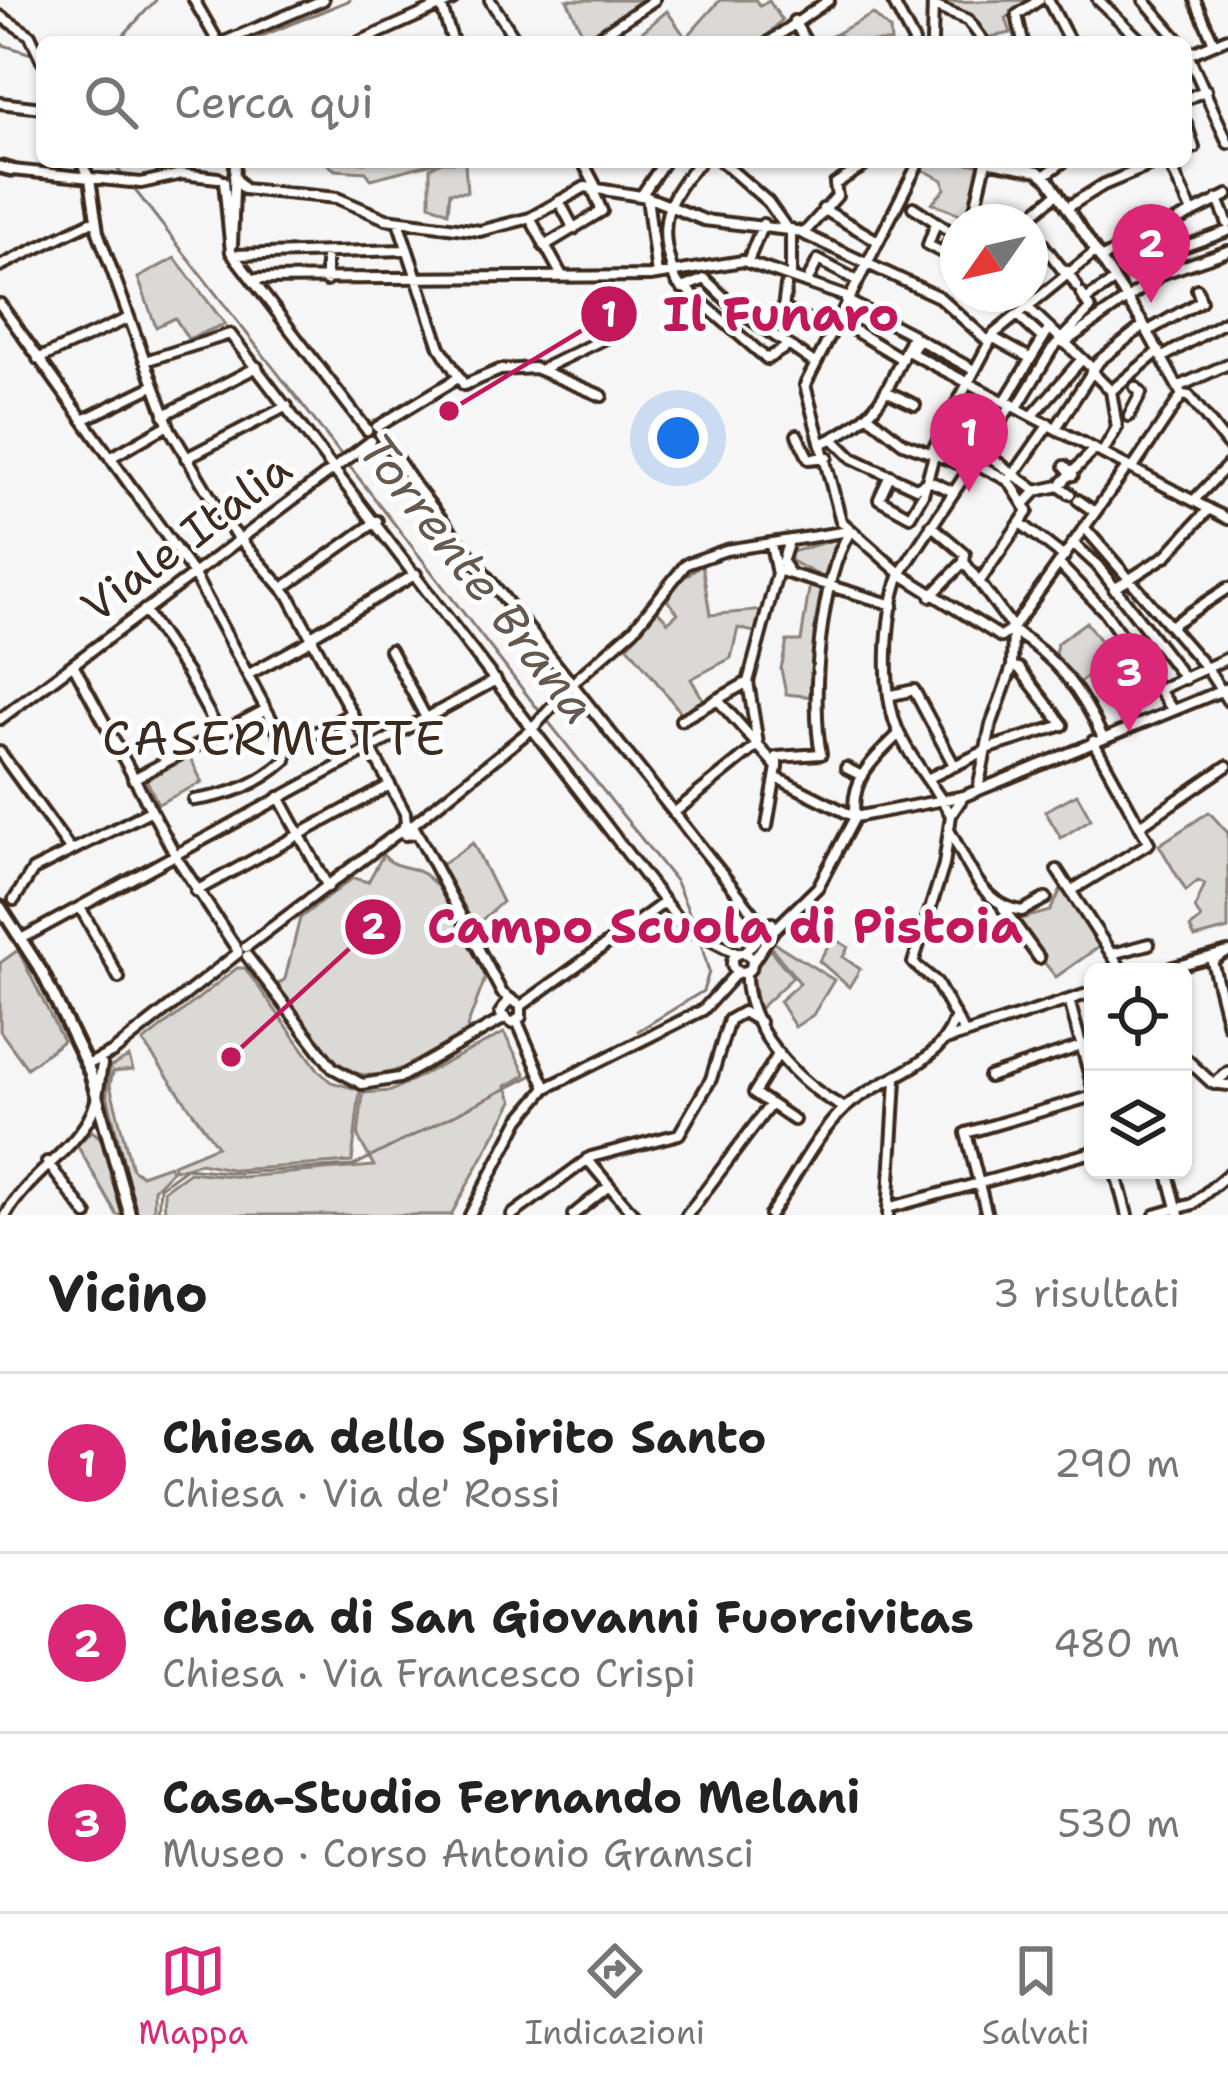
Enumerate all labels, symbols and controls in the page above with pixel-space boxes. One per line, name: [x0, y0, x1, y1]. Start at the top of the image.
search box: [36, 36, 1192, 168]
icon: search: [78, 69, 144, 135]
text: Cerca qui: [174, 72, 374, 132]
north arrow: [940, 204, 1048, 312]
pin: 2: [1112, 204, 1190, 303]
callout: Il Funaro: [579, 272, 923, 356]
text: Il Funaro: [663, 282, 899, 346]
text: 1: [601, 290, 617, 339]
pin: 1: [930, 393, 1008, 492]
your location: [648, 408, 708, 468]
water label: Torrente Brana: [344, 420, 612, 736]
street label: Viale Italia: [69, 438, 303, 636]
pin: 3: [1090, 633, 1168, 732]
district label: CASERMETTE: [102, 706, 448, 770]
callout: Campo Scuola di Pistoia: [343, 885, 1046, 969]
text: Campo Scuola di Pistoia: [427, 894, 1023, 958]
text: 2: [360, 902, 386, 951]
map controls: [1084, 963, 1192, 1179]
button: locate: [1084, 963, 1192, 1071]
button: layers: [1084, 1071, 1192, 1179]
text: Vicino: [48, 1259, 208, 1327]
text: 3 risultati: [992, 1267, 1180, 1319]
text: Chiesa dello Spirito Santo: [162, 1407, 766, 1467]
text: 1: [78, 1437, 96, 1489]
text: 290 m: [1054, 1437, 1180, 1489]
text: Chiesa · Via de' Rossi: [162, 1467, 561, 1519]
text: Chiesa di San Giovanni Fuorcivitas: [162, 1587, 974, 1647]
text: 2: [73, 1617, 101, 1669]
text: 480 m: [1053, 1617, 1180, 1669]
text: Chiesa · Via Francesco Crispi: [162, 1647, 696, 1699]
text: Casa-Studio Fernando Melani: [162, 1767, 860, 1827]
text: 3: [73, 1797, 101, 1849]
text: 530 m: [1057, 1797, 1180, 1849]
text: Museo · Corso Antonio Gramsci: [162, 1827, 754, 1879]
tab: Mappa: [138, 1938, 248, 2055]
tab: Indicazioni: [525, 1938, 705, 2055]
tab: Salvati: [982, 1938, 1090, 2055]

